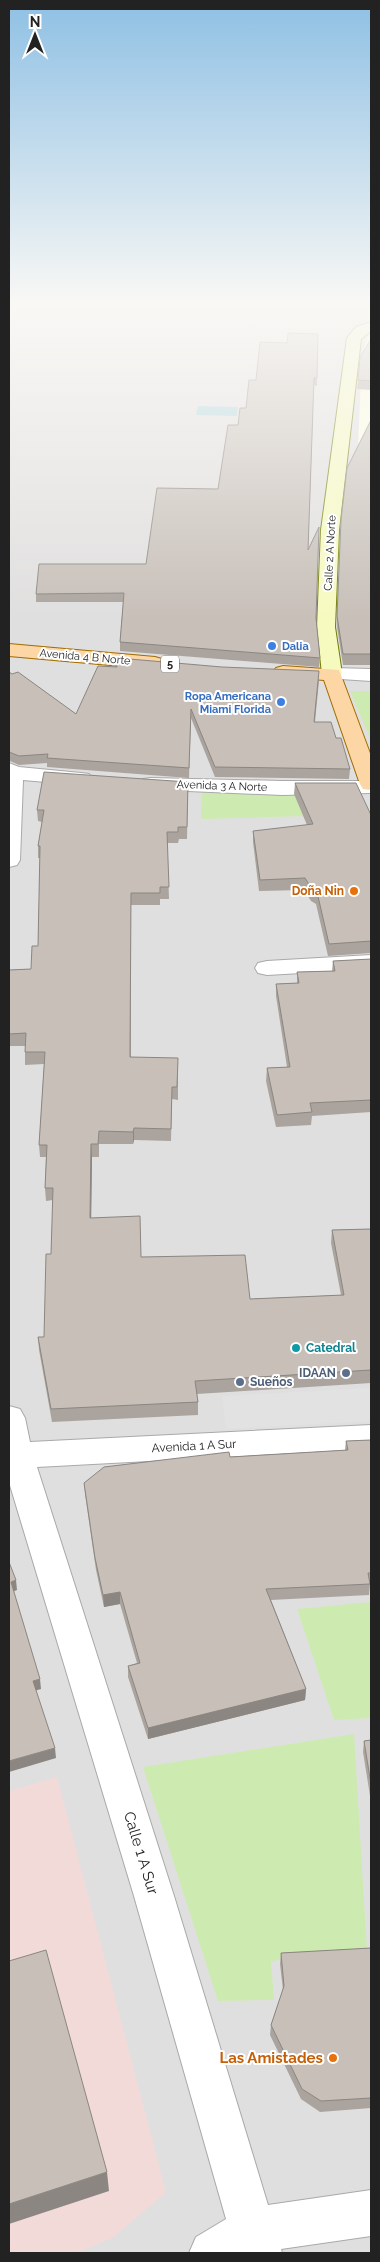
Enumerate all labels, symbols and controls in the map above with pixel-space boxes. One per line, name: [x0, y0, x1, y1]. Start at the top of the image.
north arrow: [10, 10, 60, 60]
text: N: [30, 14, 40, 30]
street label: Calle 2 A Norte: [322, 514, 339, 591]
marker: Dalia: [266, 640, 278, 652]
place label: Dalia: [282, 640, 309, 653]
street label: Avenida 4 B Norte: [39, 647, 132, 668]
road number: 5: [161, 656, 179, 672]
place label: Ropa Americana Miami Florida: [185, 690, 271, 716]
marker: Ropa Americana Miami Florida: [275, 696, 287, 708]
street label: Avenida 3 A Norte: [176, 778, 268, 794]
place label: Doña Nin: [292, 884, 344, 898]
marker: Doña Nin: [348, 885, 360, 897]
place label: Catedral: [306, 1341, 356, 1355]
marker: Catedral: [290, 1342, 302, 1354]
place label: IDAAN: [299, 1366, 336, 1380]
marker: IDAAN: [340, 1367, 352, 1379]
place label: Sueños: [250, 1375, 292, 1389]
marker: Sueños: [234, 1376, 246, 1388]
street label: Avenida 1 A Sur: [151, 1437, 238, 1455]
street label: Calle 1 A Sur: [120, 1809, 162, 1897]
place label: Las Amistades: [219, 2049, 323, 2067]
marker: Las Amistades: [327, 2052, 339, 2064]

